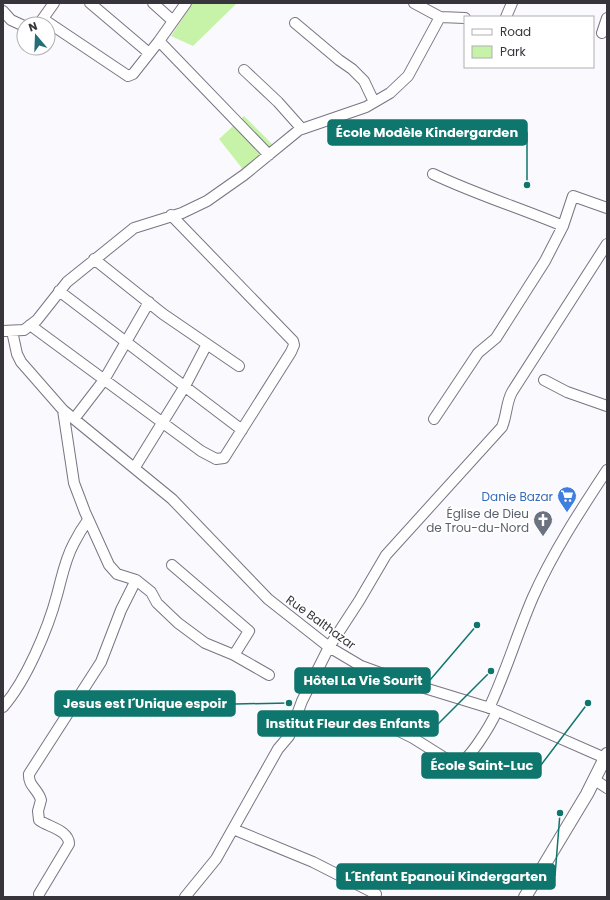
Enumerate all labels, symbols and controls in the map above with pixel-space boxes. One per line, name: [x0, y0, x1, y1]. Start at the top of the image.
north arrow: [16, 16, 56, 56]
legend: [464, 16, 594, 68]
text: N: [26, 18, 39, 35]
text: Road: [500, 23, 531, 40]
text: Park: [500, 43, 527, 60]
callout: École Modèle Kindergarden: [328, 120, 527, 145]
text: École Modèle Kindergarden: [336, 123, 518, 142]
supermarket icon: Danie Bazar: [556, 485, 578, 513]
place label: Danie Bazar: [482, 488, 554, 505]
place label: Église de Dieu de Trou-du-Nord: [426, 505, 529, 536]
church icon: Église de Dieu de Trou-du-Nord: [532, 509, 554, 537]
street label: Rue Balthazar: [283, 591, 360, 653]
callout: Hôtel La Vie Sourit: [295, 668, 430, 693]
text: Hôtel La Vie Sourit: [303, 671, 423, 690]
callout: Jesus est l´Unique espoir: [55, 691, 235, 716]
text: Jesus est l´Unique espoir: [63, 694, 227, 713]
callout: Institut Fleur des Enfants: [258, 711, 438, 736]
text: Institut Fleur des Enfants: [266, 714, 430, 733]
callout: École Saint-Luc: [422, 753, 541, 778]
text: École Saint-Luc: [431, 756, 534, 775]
callout: L´Enfant Epanoui Kindergarten: [337, 864, 555, 889]
text: L´Enfant Epanoui Kindergarten: [345, 867, 547, 886]

